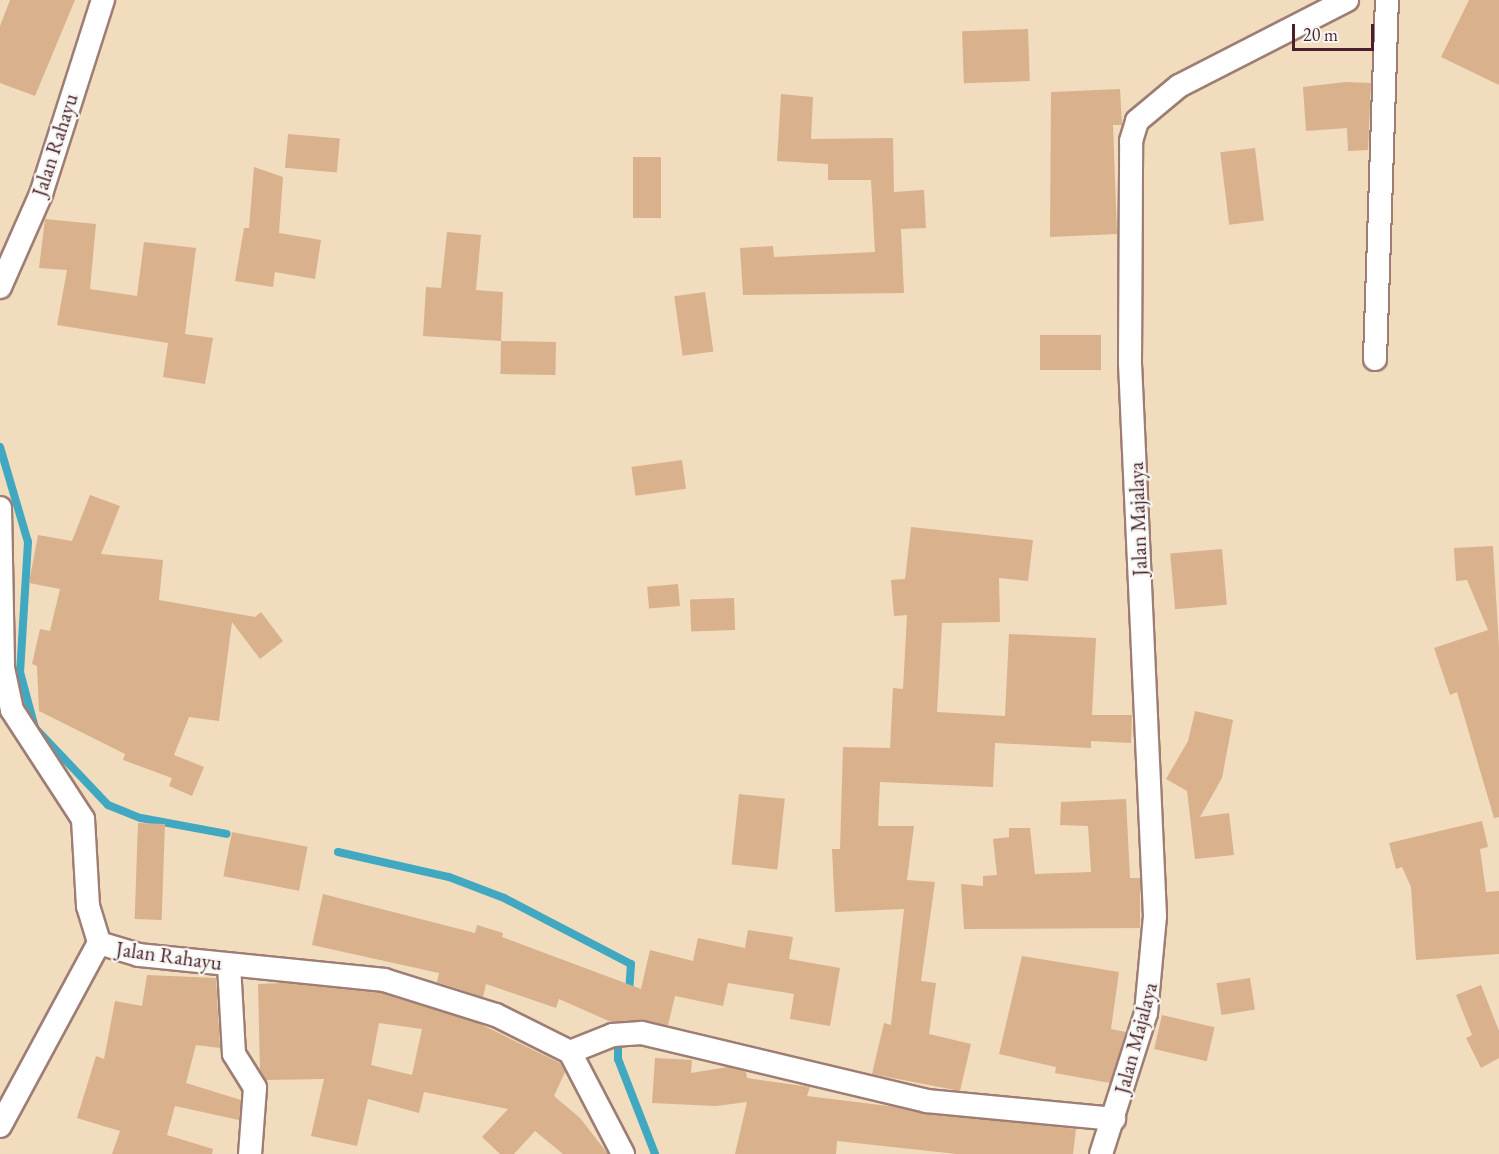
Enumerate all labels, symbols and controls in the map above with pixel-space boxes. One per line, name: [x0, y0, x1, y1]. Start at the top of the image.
scale bar: [1295, 12, 1378, 50]
text: 20 m: [1303, 23, 1338, 46]
street label: Jalan Rahayu: [27, 90, 83, 200]
street label: Jalan Majalaya: [1123, 461, 1153, 577]
street label: Jalan Rahayu: [114, 936, 224, 976]
street label: Jalan Majalaya: [1109, 979, 1163, 1097]

